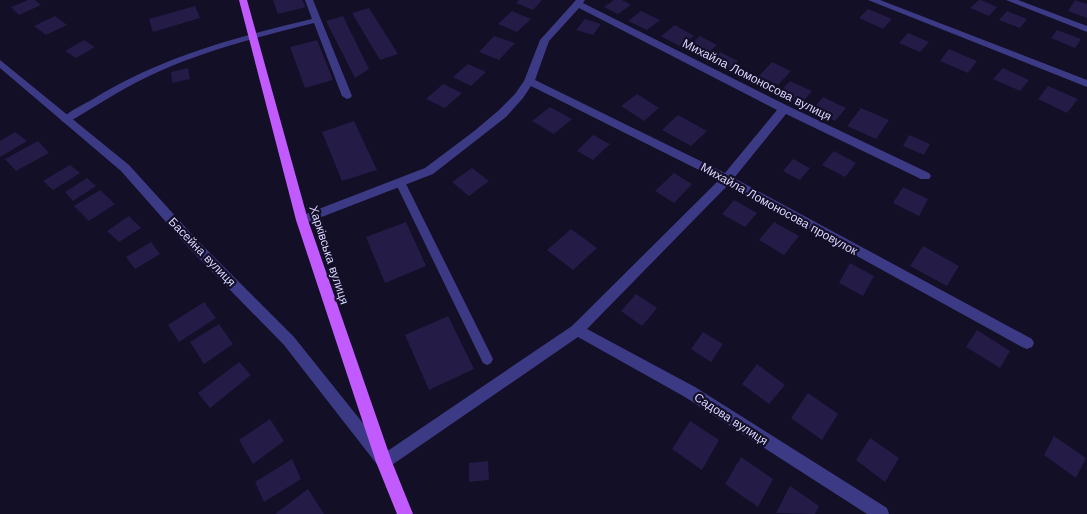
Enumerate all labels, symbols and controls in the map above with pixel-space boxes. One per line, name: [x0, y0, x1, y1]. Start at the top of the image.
street label: Михайла Ломоносова вулиця: [680, 36, 834, 124]
street label: Михайла Ломоносова провулок: [698, 160, 860, 258]
street label: Харківська вулиця: [306, 204, 352, 306]
street label: Басейна вулиця: [166, 215, 238, 289]
street label: Садова вулиця: [692, 390, 770, 448]

